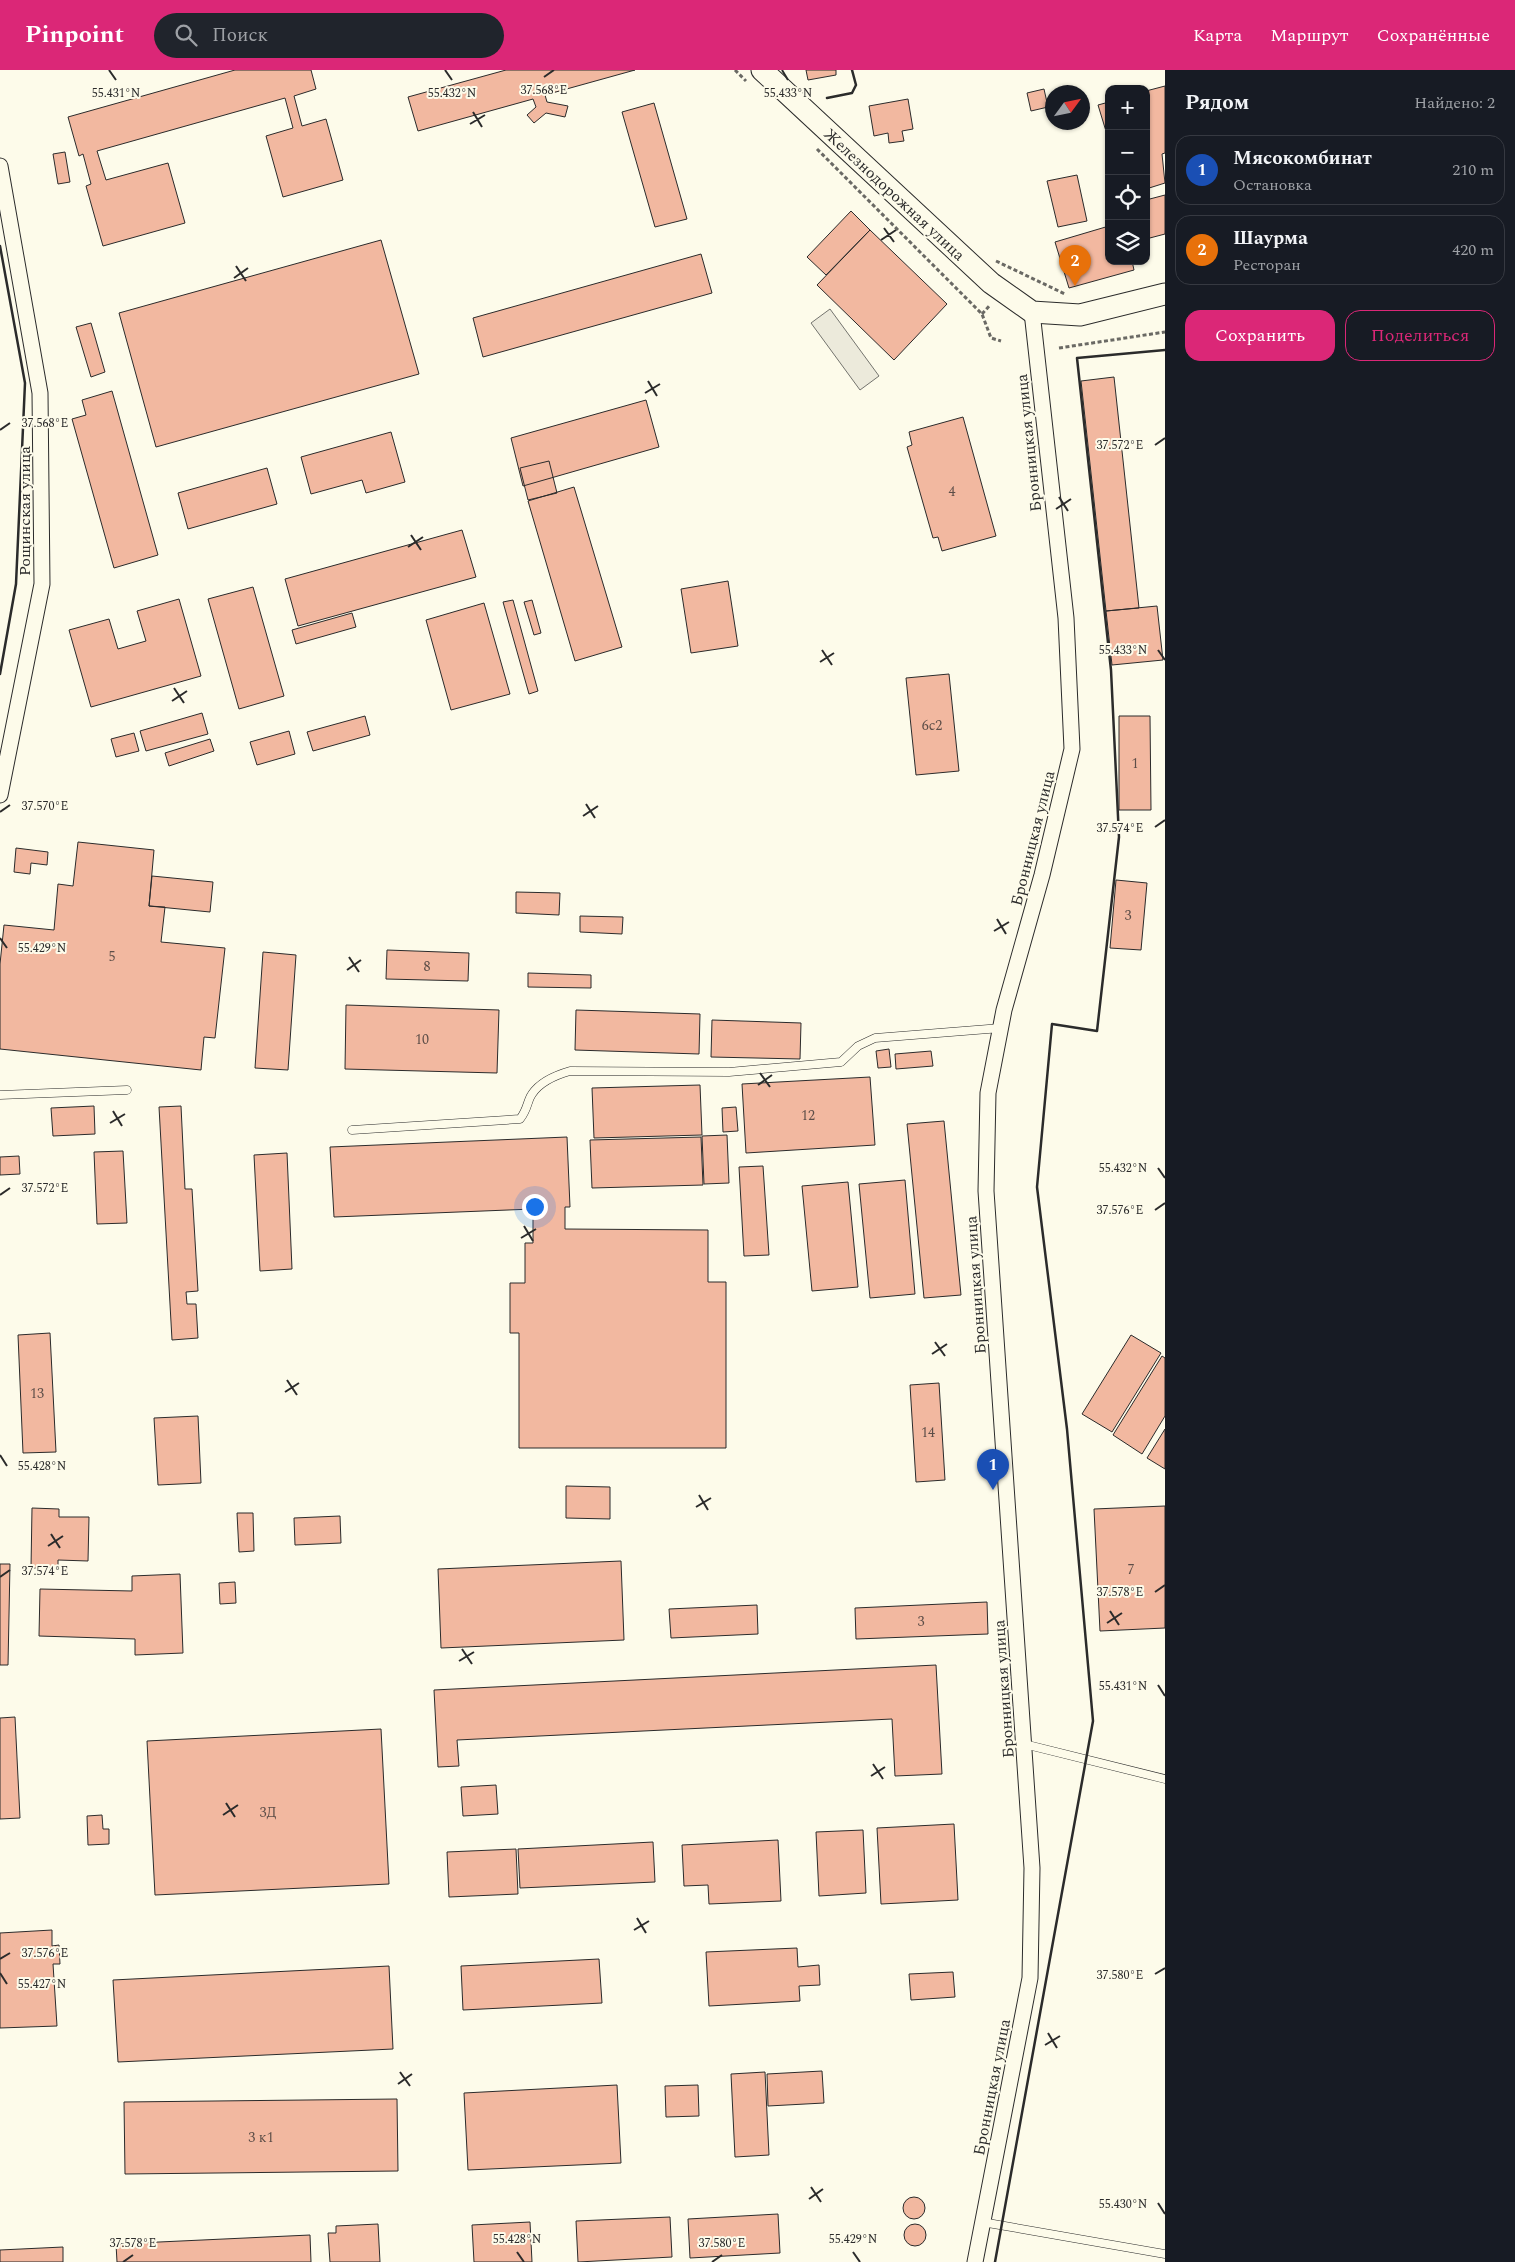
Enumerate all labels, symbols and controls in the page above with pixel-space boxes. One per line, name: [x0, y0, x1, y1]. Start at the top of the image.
search box: [154, 13, 504, 58]
text: Pinpoint: [25, 17, 124, 53]
icon: search: [172, 21, 200, 49]
text: Поиск: [212, 21, 268, 50]
text: Карта: [1193, 22, 1242, 49]
text: Маршрут: [1270, 22, 1349, 49]
text: Сохранённые: [1377, 22, 1490, 49]
text: 37.568°E: [521, 81, 567, 100]
text: 55.431°N: [92, 84, 140, 103]
text: 55.432°N: [428, 84, 476, 103]
text: 55.433°N: [764, 84, 812, 103]
north arrow: [1045, 85, 1090, 130]
map controls: [1105, 85, 1150, 265]
button: +: [1105, 85, 1150, 130]
text: Рядом: [1185, 87, 1249, 119]
text: Найдено: 2: [1414, 91, 1495, 115]
street label: Железнодорожная улица: [818, 123, 970, 267]
button: −: [1105, 130, 1150, 175]
text: Мясокомбинат: [1233, 144, 1372, 173]
text: 1: [1198, 158, 1206, 182]
text: 210 m: [1452, 158, 1494, 182]
text: Остановка: [1233, 173, 1312, 197]
button: locate: [1105, 175, 1150, 220]
button: layers: [1105, 220, 1150, 265]
text: Шаурма: [1233, 224, 1308, 253]
text: 2: [1198, 238, 1206, 262]
text: 420 m: [1452, 238, 1494, 262]
pin: 2: [1059, 245, 1091, 286]
text: Ресторан: [1233, 253, 1301, 277]
button: Сохранить: [1185, 310, 1335, 361]
button: Поделиться: [1345, 310, 1495, 361]
street label: Бронницкая улица: [1010, 373, 1048, 513]
text: 37.568°E: [22, 414, 68, 433]
text: 37.572°E: [1097, 436, 1143, 455]
street label: Рощинская улица: [13, 446, 37, 576]
house number: 4: [949, 481, 956, 502]
text: 55.433°N: [1099, 641, 1147, 660]
house number: 6с2: [922, 715, 942, 736]
house number: 1: [1132, 753, 1139, 774]
street label: Бронницкая улица: [1005, 768, 1061, 908]
text: 37.570°E: [22, 797, 68, 816]
text: 37.574°E: [1097, 819, 1143, 838]
house number: 3: [1125, 905, 1132, 926]
text: 55.429°N: [18, 939, 66, 958]
house number: 5: [109, 946, 116, 967]
house number: 8: [424, 956, 431, 977]
house number: 10: [415, 1029, 429, 1050]
house number: 12: [801, 1105, 815, 1126]
text: 55.432°N: [1099, 1159, 1147, 1178]
text: 37.572°E: [22, 1179, 68, 1198]
your location: [522, 1194, 548, 1220]
text: 37.576°E: [1097, 1201, 1143, 1220]
street label: Бронницкая улица: [959, 1215, 993, 1355]
house number: 13: [30, 1383, 44, 1404]
house number: 14: [921, 1422, 935, 1443]
pin: 1: [977, 1449, 1009, 1490]
text: 55.428°N: [18, 1457, 66, 1476]
house number: 7: [1128, 1559, 1135, 1580]
text: 37.574°E: [22, 1562, 68, 1581]
text: 37.578°E: [1097, 1583, 1143, 1602]
house number: 3: [918, 1611, 925, 1632]
street label: Бронницкая улица: [987, 1619, 1021, 1759]
text: 55.431°N: [1099, 1677, 1147, 1696]
house number: 3Д: [259, 1802, 277, 1823]
text: 37.576°E: [22, 1944, 68, 1963]
text: 37.580°E: [1097, 1966, 1143, 1985]
text: 55.427°N: [18, 1975, 66, 1994]
street label: Бронницкая улица: [967, 2017, 1017, 2158]
house number: 3 к1: [248, 2127, 274, 2148]
text: 55.430°N: [1099, 2195, 1147, 2214]
text: 55.428°N: [493, 2230, 541, 2249]
text: 55.429°N: [829, 2230, 877, 2249]
text: 37.578°E: [110, 2234, 156, 2253]
text: 37.580°E: [699, 2234, 745, 2253]

